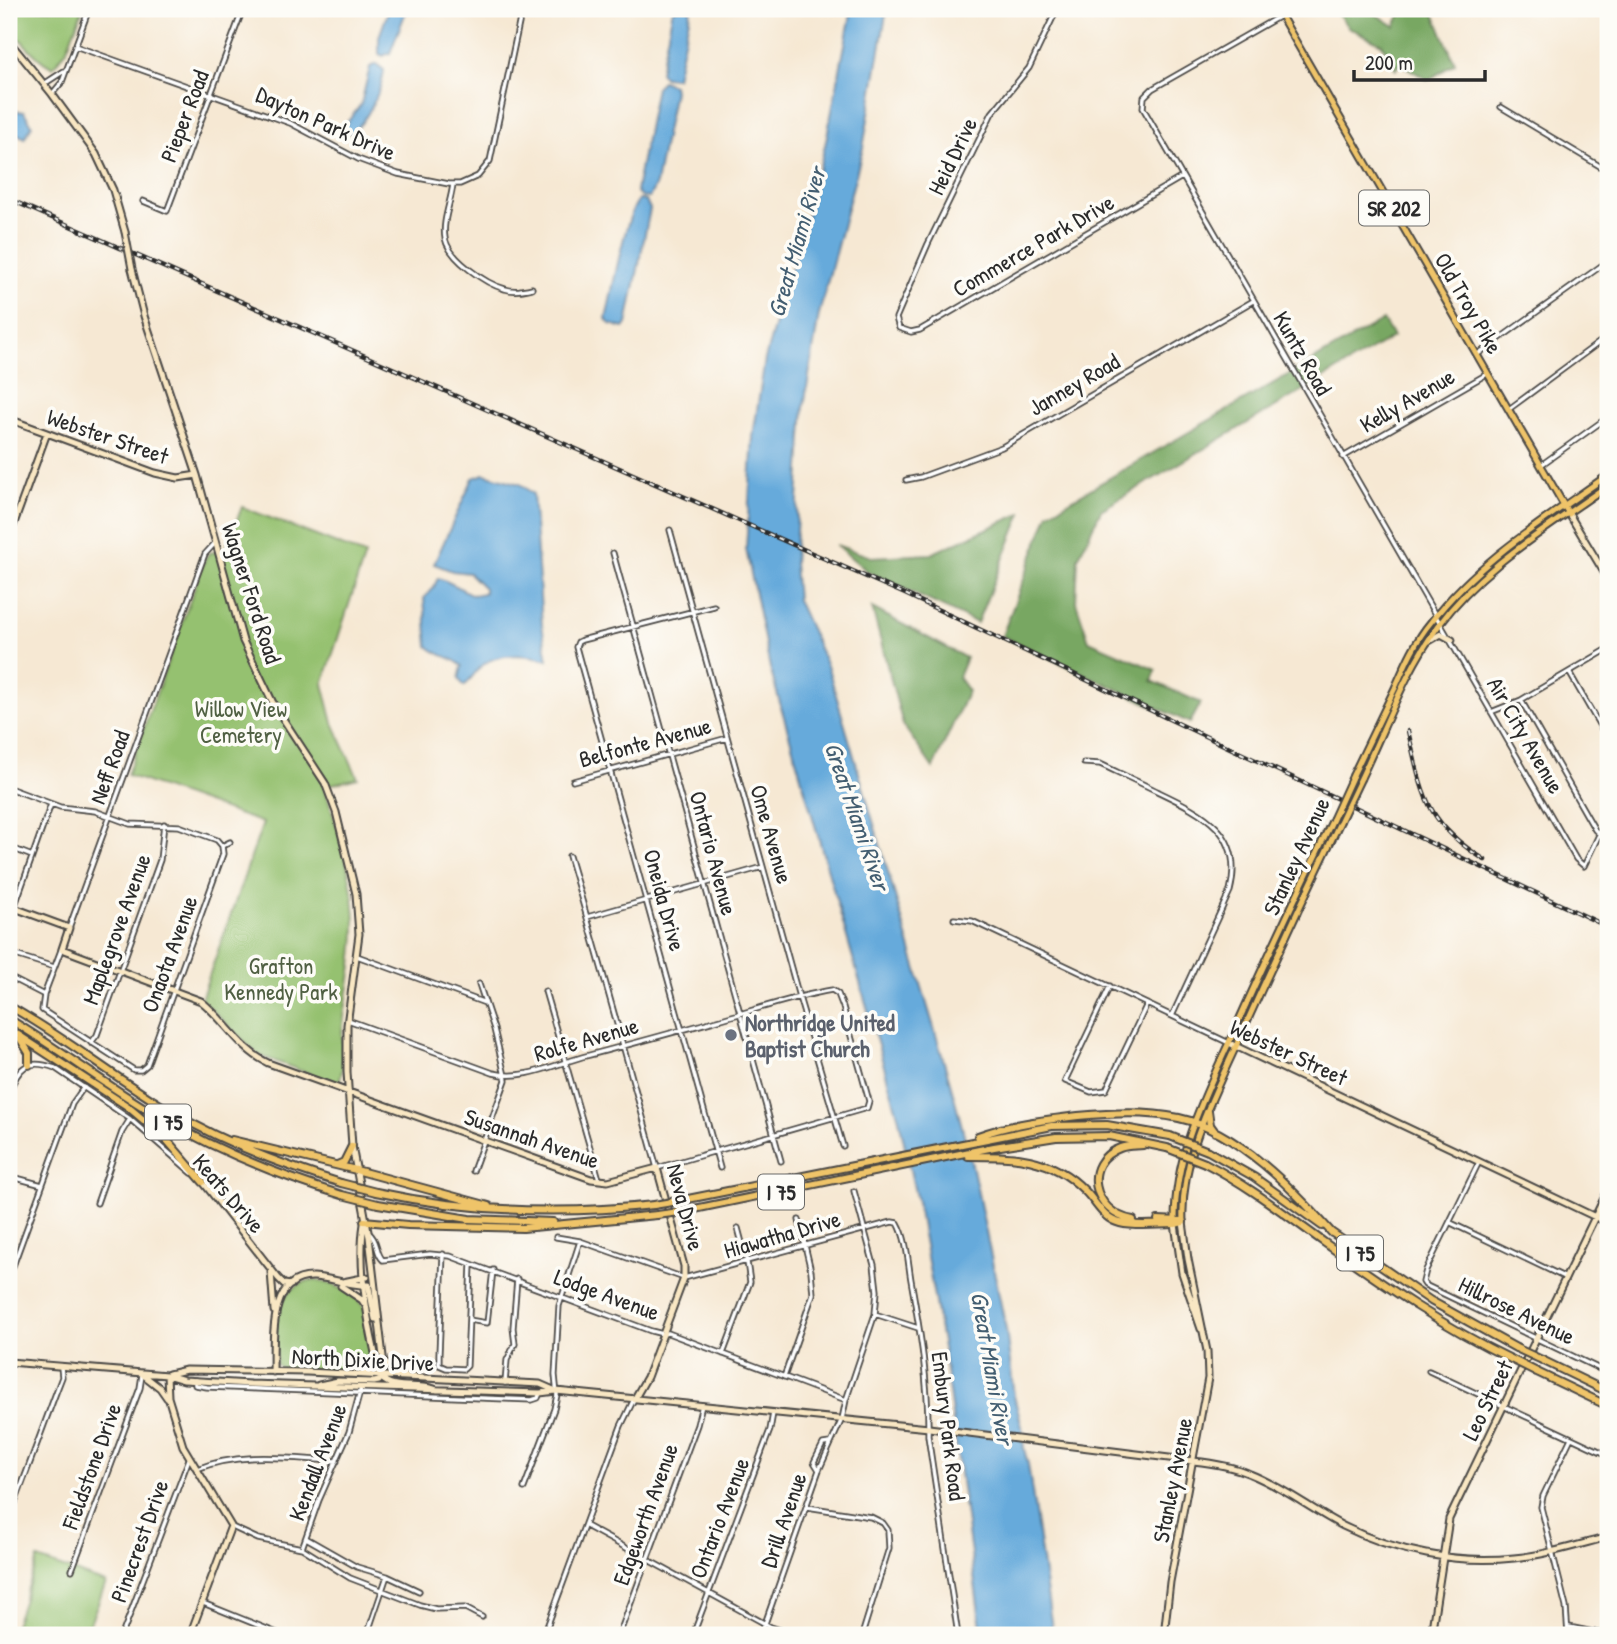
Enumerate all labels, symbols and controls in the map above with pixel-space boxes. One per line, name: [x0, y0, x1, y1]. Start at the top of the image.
scale bar: [1354, 38, 1486, 82]
text: 200 m: [1365, 48, 1413, 77]
street label: Pieper Road: [152, 66, 216, 166]
street label: Dayton Park Drive: [251, 78, 401, 168]
street label: Heid Drive: [920, 112, 984, 200]
water label: Great Miami River: [759, 161, 833, 321]
street label: Commerce Park Drive: [947, 186, 1119, 304]
road number: SR 202: [1359, 190, 1429, 226]
street label: Old Troy Pike: [1428, 247, 1510, 359]
street label: Kuntz Road: [1266, 305, 1340, 401]
street label: Janney Road: [1023, 346, 1125, 422]
street label: Kelly Avenue: [1354, 360, 1460, 440]
street label: Webster Street: [43, 401, 174, 472]
street label: Wagner Ford Road: [215, 519, 289, 667]
street label: Air City Avenue: [1480, 671, 1572, 799]
park label: Willow View Cemetery: [195, 693, 287, 750]
street label: Belfonte Avenue: [576, 709, 714, 775]
street label: Neff Road: [81, 726, 137, 808]
water label: Great Miami River: [818, 738, 899, 897]
street label: Ome Avenue: [743, 781, 801, 887]
street label: Ontario Avenue: [683, 788, 745, 918]
street label: Stanley Avenue: [1255, 792, 1337, 920]
street label: Oneida Drive: [637, 846, 693, 954]
street label: Maplegrove Avenue: [74, 849, 158, 1009]
street label: Onaota Avenue: [134, 891, 204, 1017]
park label: Grafton Kennedy Park: [224, 950, 338, 1007]
place label: Northridge United Baptist Church: [745, 1007, 895, 1065]
street label: Rolfe Avenue: [530, 1009, 642, 1069]
street label: Webster Street: [1225, 1011, 1354, 1093]
marker: Northridge United Baptist Church: [723, 1027, 739, 1043]
street label: Susannah Avenue: [460, 1100, 604, 1176]
road number: I 75: [145, 1104, 191, 1140]
street label: Keats Drive: [186, 1147, 272, 1239]
street label: Neva Drive: [660, 1160, 712, 1254]
road number: I 75: [758, 1174, 804, 1210]
street label: Hiawatha Drive: [720, 1203, 844, 1265]
road number: I 75: [1337, 1236, 1383, 1270]
street label: Lodge Avenue: [550, 1261, 664, 1327]
street label: Hillrose Avenue: [1454, 1269, 1580, 1351]
water label: Great Miami River: [964, 1289, 1023, 1450]
street label: North Dixie Drive: [291, 1340, 435, 1378]
street label: Embury Park Road: [924, 1350, 974, 1502]
street label: Leo Street: [1454, 1354, 1520, 1445]
street label: Fieldstone Drive: [53, 1399, 128, 1534]
street label: Kendall Avenue: [280, 1399, 354, 1525]
street label: Stanley Avenue: [1145, 1415, 1199, 1545]
street label: Edgeworth Avenue: [605, 1439, 685, 1589]
street label: Ontario Avenue: [682, 1453, 756, 1583]
street label: Drill Avenue: [752, 1468, 814, 1572]
street label: Pinecrest Drive: [103, 1476, 175, 1606]

